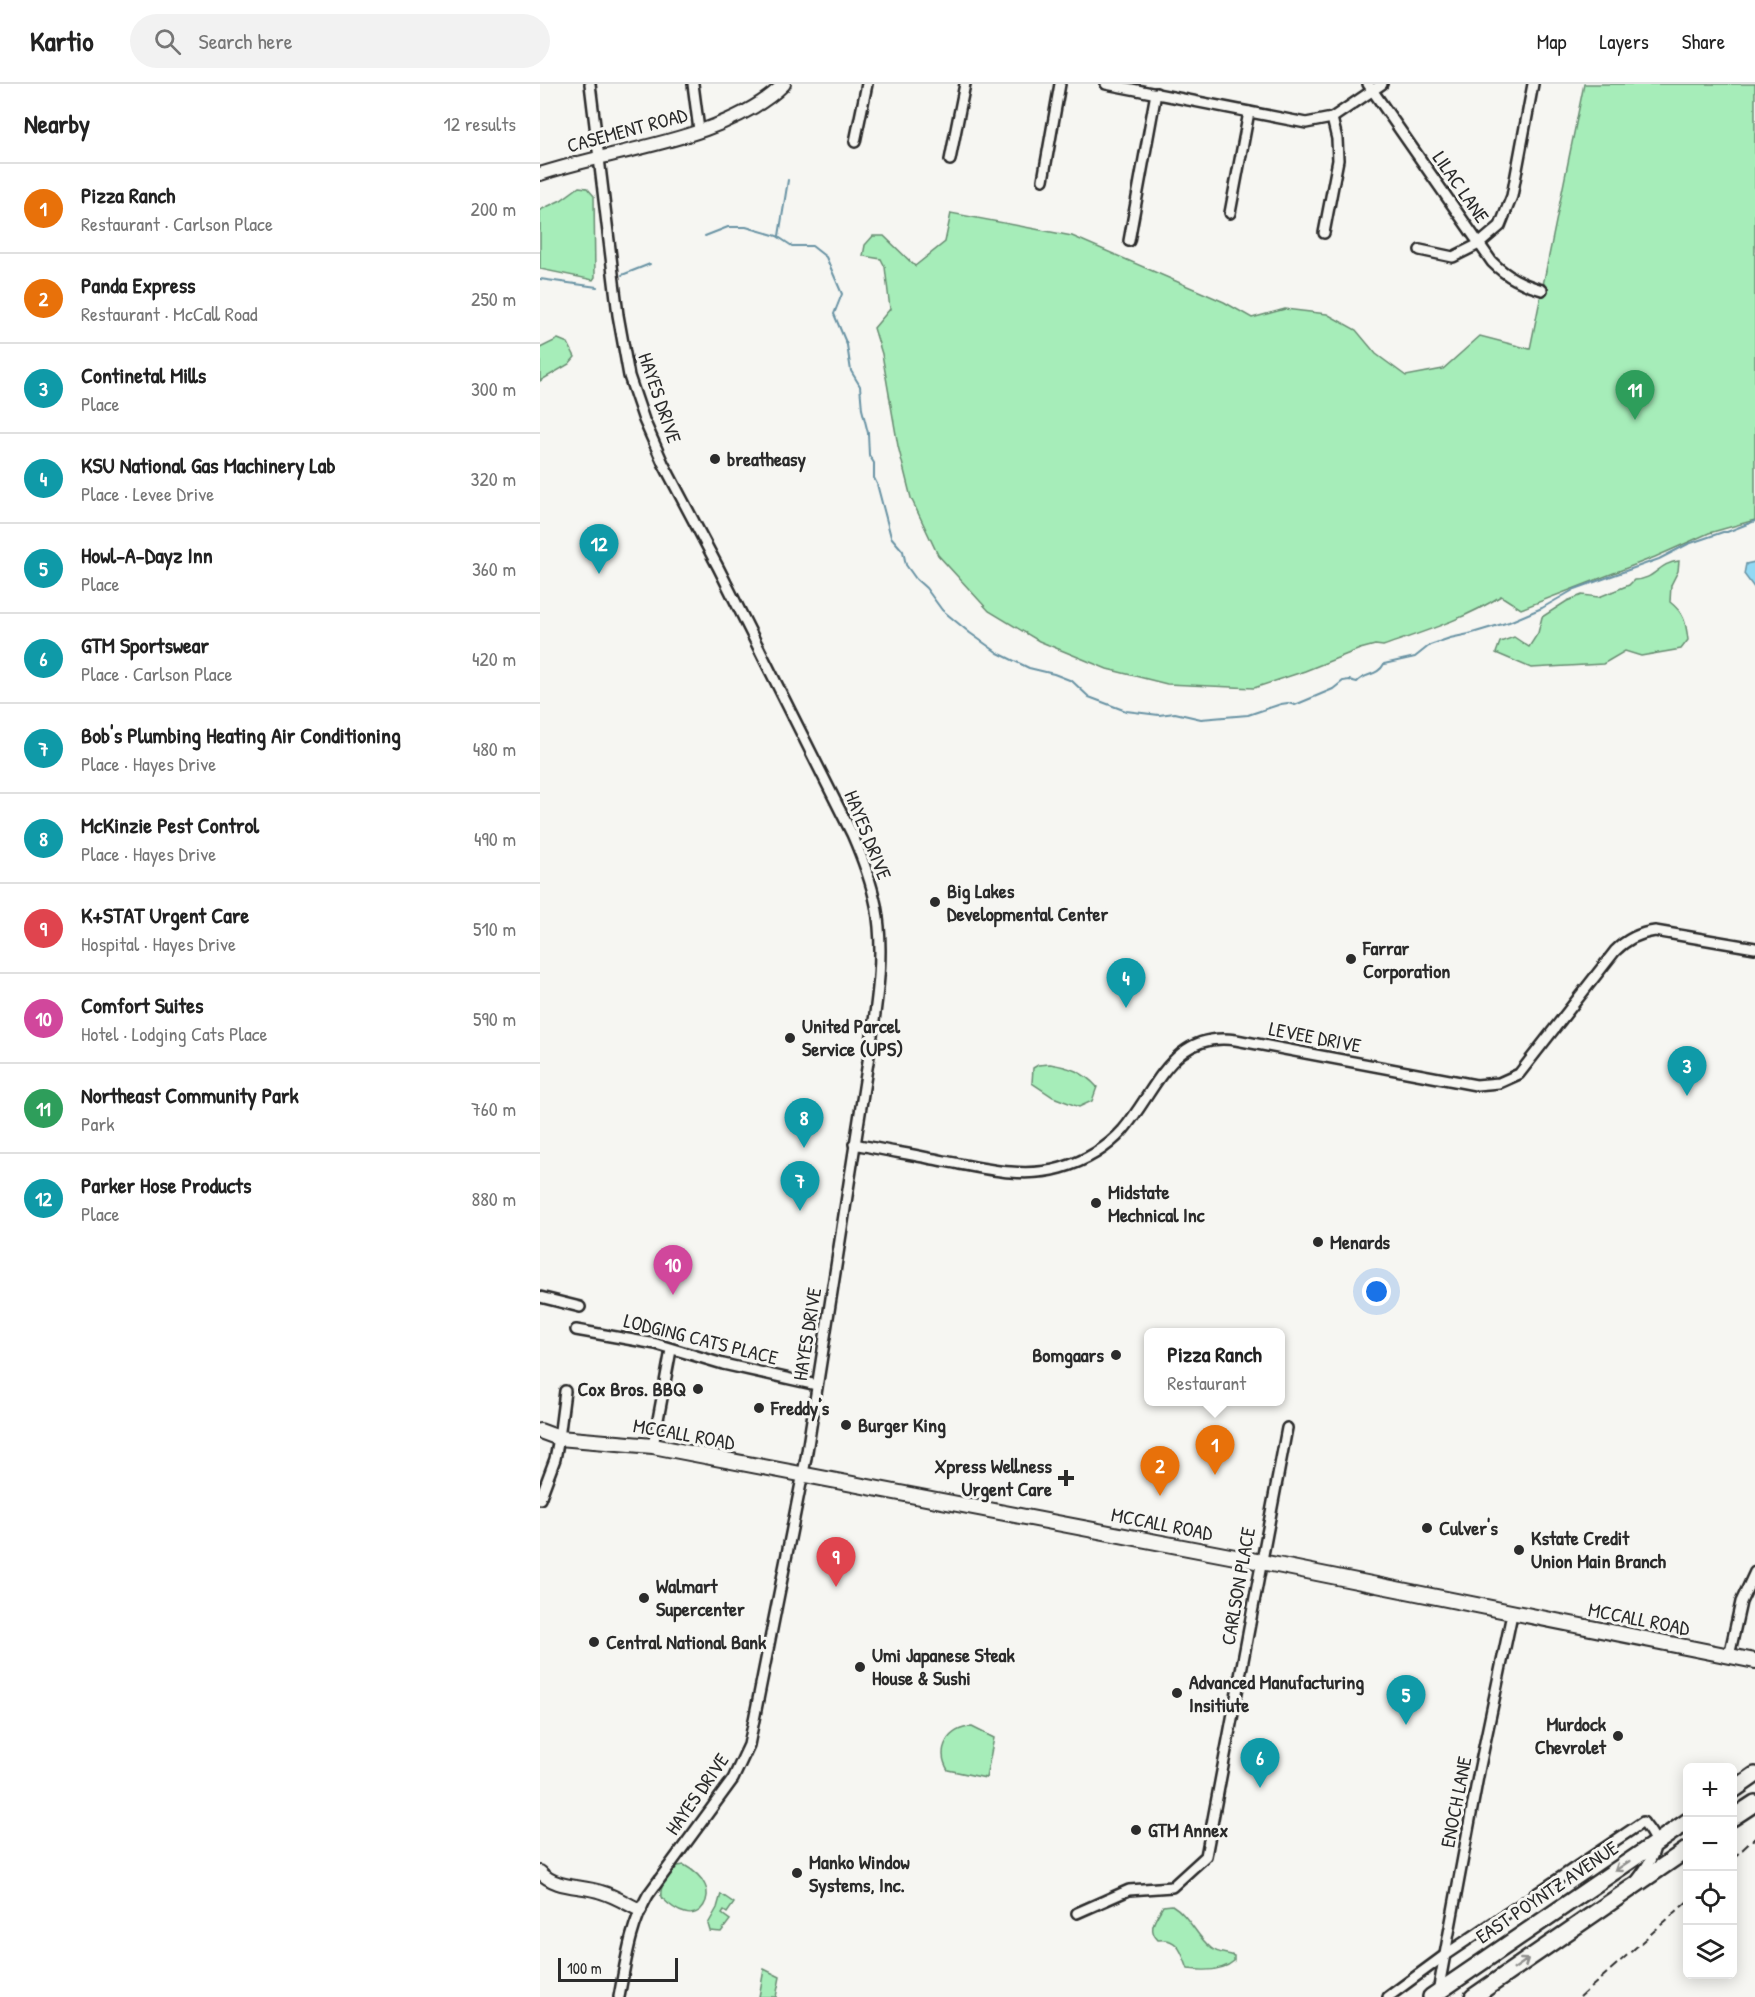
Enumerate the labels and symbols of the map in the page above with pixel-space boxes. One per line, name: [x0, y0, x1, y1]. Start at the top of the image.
street label: CASEMENT ROAD: [564, 100, 691, 159]
street label: LILAC LANE: [1427, 146, 1496, 228]
street label: HAYES DRIVE: [632, 349, 689, 447]
pin: 11: [1616, 370, 1654, 420]
place label: breatheasy: [727, 445, 807, 473]
marker: breatheasy: [708, 452, 722, 466]
pin: 12: [580, 524, 618, 574]
street label: HAYES DRIVE: [838, 786, 899, 884]
place label: Big Lakes Developmental Center: [947, 877, 1108, 928]
marker: Big Lakes Developmental Center: [928, 895, 942, 909]
place label: Farrar Corporation: [1362, 934, 1450, 985]
marker: Farrar Corporation: [1344, 952, 1358, 966]
pin: 4: [1106, 958, 1146, 1008]
place label: United Parcel Service (UPS): [802, 1012, 903, 1062]
street label: LEVEE DRIVE: [1267, 1014, 1364, 1059]
marker: United Parcel Service (UPS): [783, 1031, 797, 1045]
pin: 3: [1668, 1046, 1706, 1096]
pin: 8: [784, 1098, 824, 1148]
pin: 7: [780, 1162, 820, 1211]
place label: Midstate Mechnical Inc: [1108, 1178, 1206, 1228]
marker: Midstate Mechnical Inc: [1089, 1196, 1103, 1210]
place label: Menards: [1330, 1228, 1390, 1255]
marker: Menards: [1311, 1235, 1325, 1249]
pin: 10: [654, 1246, 692, 1295]
your location: [1362, 1277, 1391, 1306]
street label: HAYES DRIVE: [786, 1285, 827, 1382]
street label: LODGING CATS PLACE: [621, 1306, 781, 1371]
place label: Bomgaars: [1032, 1341, 1104, 1369]
marker: Bomgaars: [1109, 1348, 1123, 1362]
place label: Cox Bros. BBQ: [578, 1375, 686, 1402]
marker: Cox Bros. BBQ: [691, 1382, 705, 1396]
place label: Freddy's: [770, 1394, 829, 1422]
marker: Freddy's: [752, 1401, 766, 1415]
street label: MCCALL ROAD: [631, 1411, 737, 1456]
place label: Burger King: [858, 1411, 946, 1439]
marker: Burger King: [839, 1418, 853, 1432]
pin: 1: [1196, 1426, 1234, 1475]
pin: 2: [1140, 1446, 1180, 1496]
place label: Xpress Wellness Urgent Care: [934, 1452, 1052, 1503]
marker: Xpress Wellness Urgent Care: [1057, 1469, 1075, 1487]
street label: MCCALL ROAD: [1109, 1500, 1215, 1547]
place label: Culver's: [1439, 1514, 1498, 1541]
marker: Culver's: [1420, 1521, 1434, 1535]
place label: Kstate Credit Union Main Branch: [1531, 1524, 1667, 1574]
street label: CARLSON PLACE: [1214, 1525, 1261, 1647]
pin: 9: [816, 1538, 856, 1587]
marker: Kstate Credit Union Main Branch: [1512, 1543, 1526, 1557]
place label: Walmart Supercenter: [656, 1572, 745, 1623]
marker: Walmart Supercenter: [637, 1591, 651, 1605]
street label: MCCALL ROAD: [1586, 1595, 1692, 1642]
place label: Central National Bank: [606, 1628, 767, 1655]
marker: Central National Bank: [587, 1635, 601, 1649]
place label: Umi Japanese Steak House & Sushi: [872, 1641, 1015, 1691]
marker: Umi Japanese Steak House & Sushi: [853, 1660, 867, 1674]
place label: Advanced Manufacturing Insitiute: [1189, 1668, 1364, 1718]
pin: 5: [1386, 1676, 1426, 1725]
marker: Advanced Manufacturing Insitiute: [1170, 1686, 1184, 1700]
place label: Murdock Chevrolet: [1535, 1710, 1607, 1760]
marker: Murdock Chevrolet: [1611, 1729, 1625, 1743]
pin: 6: [1240, 1738, 1280, 1788]
street label: HAYES DRIVE: [659, 1747, 735, 1840]
street label: ENOCH LANE: [1433, 1754, 1478, 1850]
place label: GTM Annex: [1148, 1816, 1228, 1843]
marker: GTM Annex: [1129, 1823, 1143, 1837]
street label: EAST POYNTZ AVENUE: [1470, 1834, 1623, 1949]
place label: Manko Window Systems, Inc.: [809, 1848, 910, 1899]
one-way arrow: [1614, 1860, 1631, 1872]
marker: Manko Window Systems, Inc.: [790, 1866, 804, 1880]
scale bar: [558, 1955, 678, 1982]
one-way arrow: [1512, 1958, 1529, 1970]

